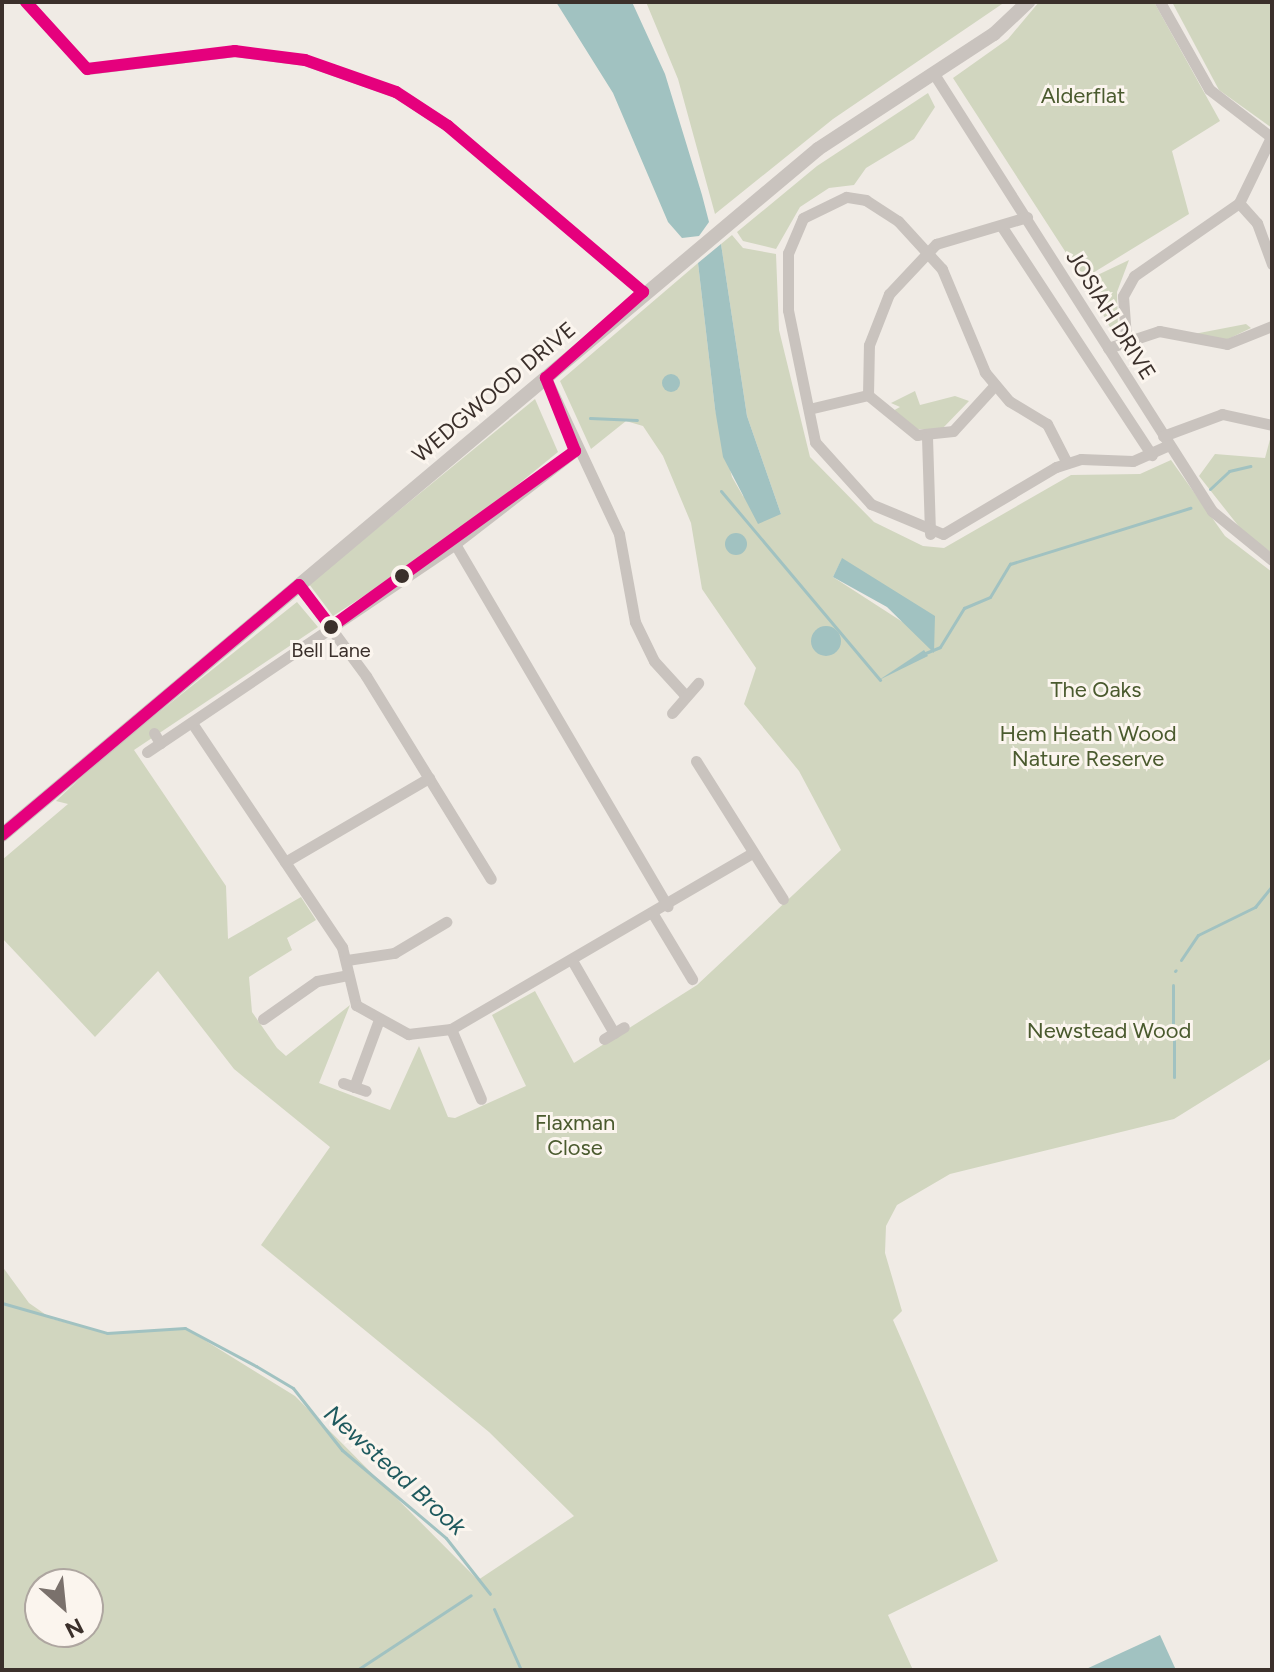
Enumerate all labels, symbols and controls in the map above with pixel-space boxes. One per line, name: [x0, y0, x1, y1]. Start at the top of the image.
park label: Alderflat: [1041, 83, 1125, 109]
street label: JOSIAH DRIVE: [1061, 245, 1161, 385]
street label: WEDGWOOD DRIVE: [407, 316, 581, 468]
unlabelled marker: [394, 568, 410, 584]
marker: Bell Lane: [323, 619, 339, 635]
place label: Bell Lane: [291, 638, 371, 662]
park label: The Oaks: [1050, 677, 1142, 703]
park label: Hem Heath Wood Nature Reserve: [999, 720, 1177, 772]
park label: Newstead Wood: [1027, 1018, 1191, 1044]
park label: Flaxman Close: [535, 1109, 615, 1160]
water label: Newstead Brook: [318, 1399, 472, 1541]
north arrow: [24, 1568, 104, 1648]
text: N: [61, 1612, 88, 1644]

